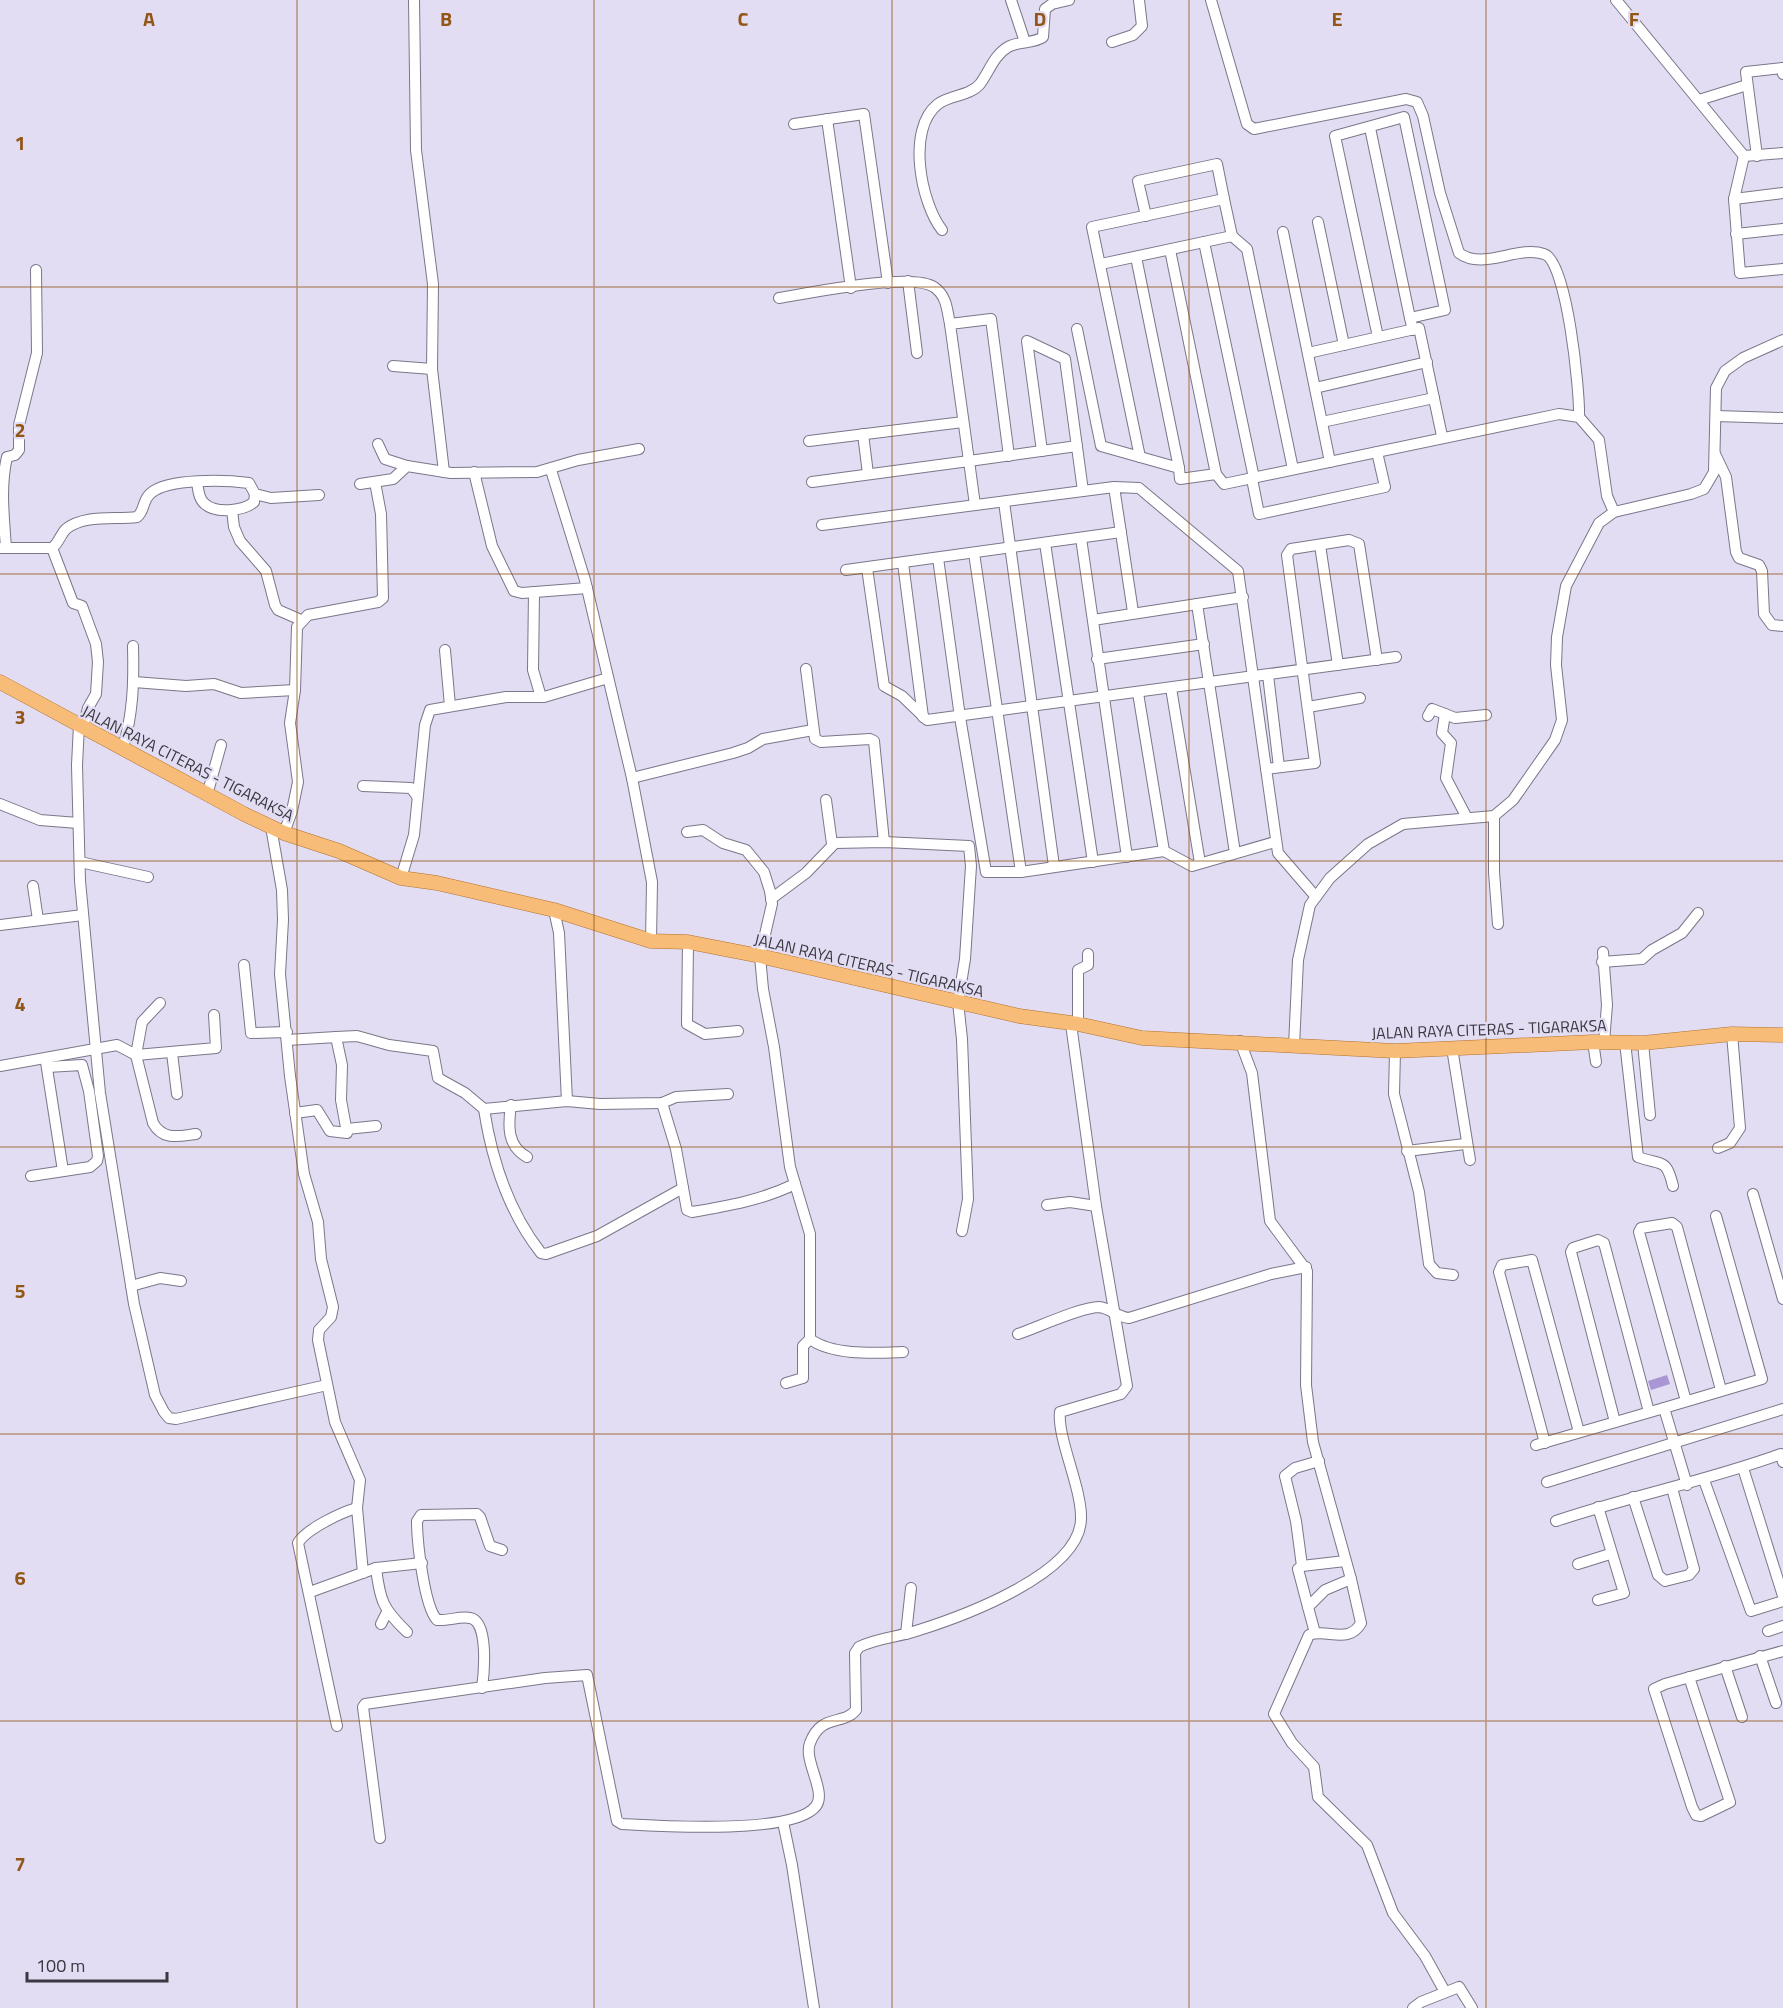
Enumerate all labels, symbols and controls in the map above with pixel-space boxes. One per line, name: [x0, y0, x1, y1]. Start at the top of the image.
text: A: [143, 3, 155, 34]
text: B: [440, 3, 452, 34]
text: C: [738, 3, 749, 34]
text: D: [1034, 3, 1046, 34]
text: E: [1331, 3, 1343, 34]
text: F: [1629, 3, 1640, 34]
text: 1: [14, 127, 26, 158]
text: 2: [14, 414, 26, 445]
street label: JALAN RAYA CITERAS - TIGARAKSA: [78, 699, 299, 827]
text: 3: [14, 701, 26, 732]
street label: JALAN RAYA CITERAS - TIGARAKSA: [752, 927, 987, 1003]
text: 4: [14, 988, 26, 1019]
street label: JALAN RAYA CITERAS - TIGARAKSA: [1371, 1013, 1607, 1045]
text: 5: [14, 1275, 26, 1306]
text: 6: [14, 1562, 26, 1593]
text: 7: [14, 1848, 26, 1879]
scale bar: [27, 1945, 166, 1983]
text: 100 m: [36, 1952, 85, 1979]

